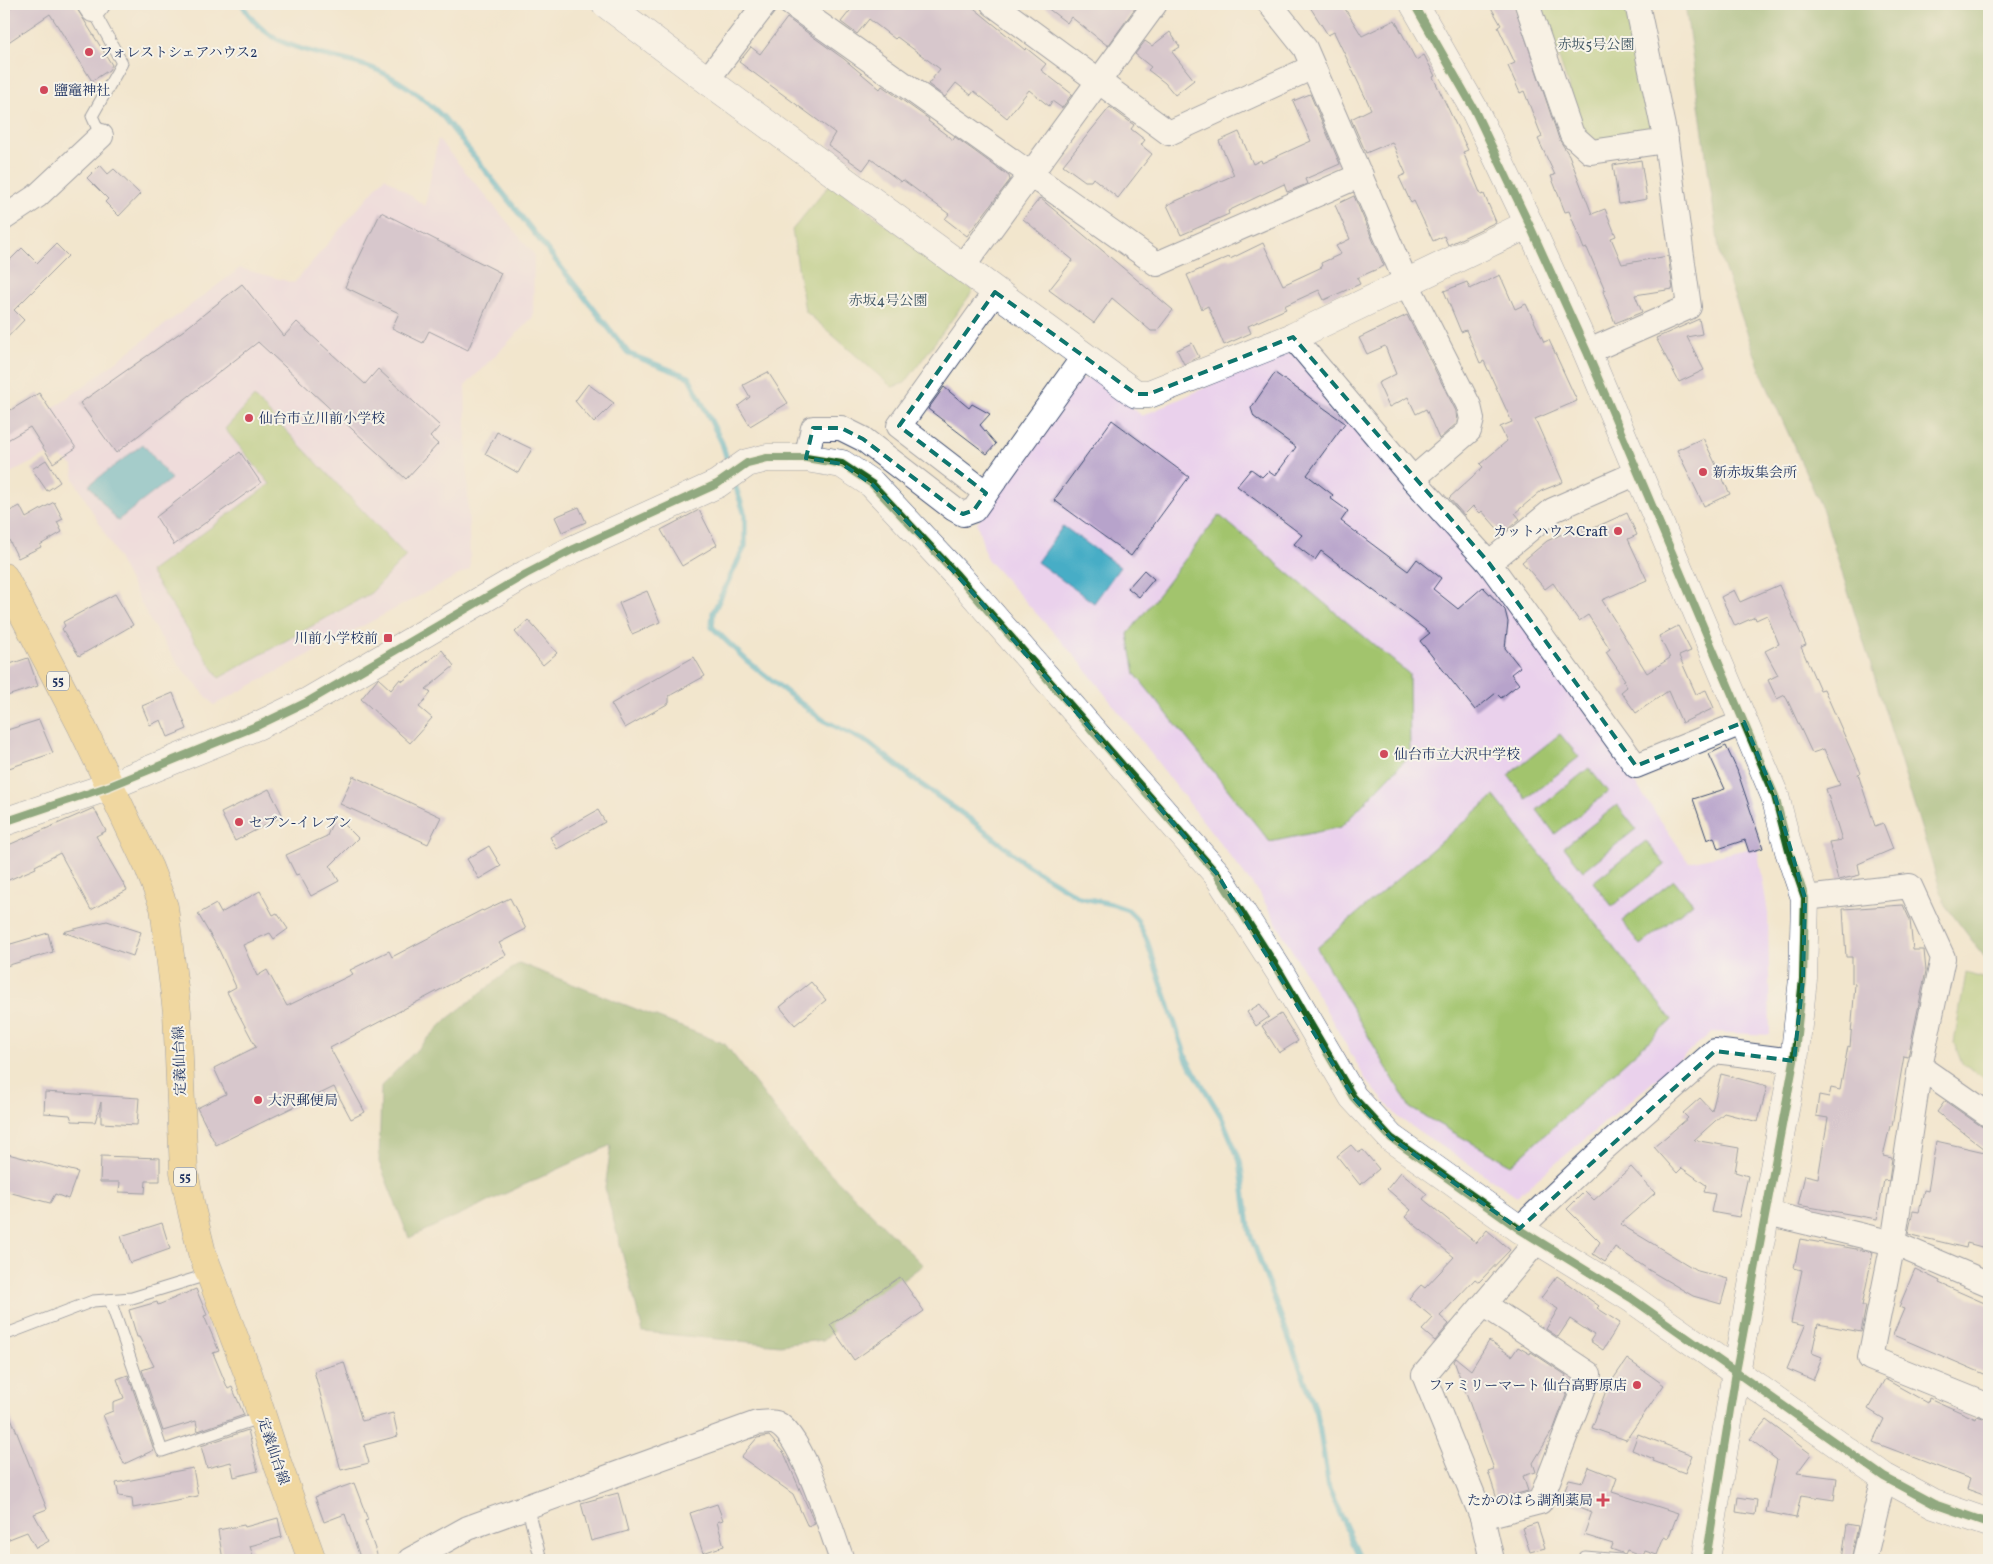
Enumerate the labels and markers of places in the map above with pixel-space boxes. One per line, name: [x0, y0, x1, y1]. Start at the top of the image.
place label: フォレストシェアハウス2: [99, 44, 258, 63]
marker: フォレストシェアハウス2: [83, 46, 95, 58]
place label: 鹽竈神社: [54, 82, 110, 101]
marker: 鹽竈神社: [38, 84, 50, 96]
place label: 仙台市立川前小学校: [259, 410, 385, 429]
marker: 仙台市立川前小学校: [243, 412, 255, 424]
place label: 新赤坂集会所: [1713, 464, 1797, 483]
marker: 新赤坂集会所: [1697, 466, 1709, 478]
place label: カットハウスCraft: [1493, 523, 1608, 542]
marker: カットハウスCraft: [1612, 525, 1624, 537]
place label: 川前小学校前: [294, 630, 378, 649]
marker: 川前小学校前: [382, 632, 394, 644]
place label: 仙台市立大沢中学校: [1394, 746, 1520, 765]
marker: 仙台市立大沢中学校: [1378, 748, 1390, 760]
place label: セブン-イレブン: [249, 814, 352, 833]
marker: セブン-イレブン: [233, 816, 245, 828]
place label: 大沢郵便局: [268, 1092, 338, 1111]
marker: 大沢郵便局: [252, 1094, 264, 1106]
place label: ファミリーマート 仙台高野原店: [1428, 1377, 1627, 1396]
marker: ファミリーマート 仙台高野原店: [1631, 1379, 1643, 1391]
place label: たかのはら調剤薬局: [1467, 1492, 1593, 1511]
marker: たかのはら調剤薬局: [1597, 1494, 1609, 1506]

